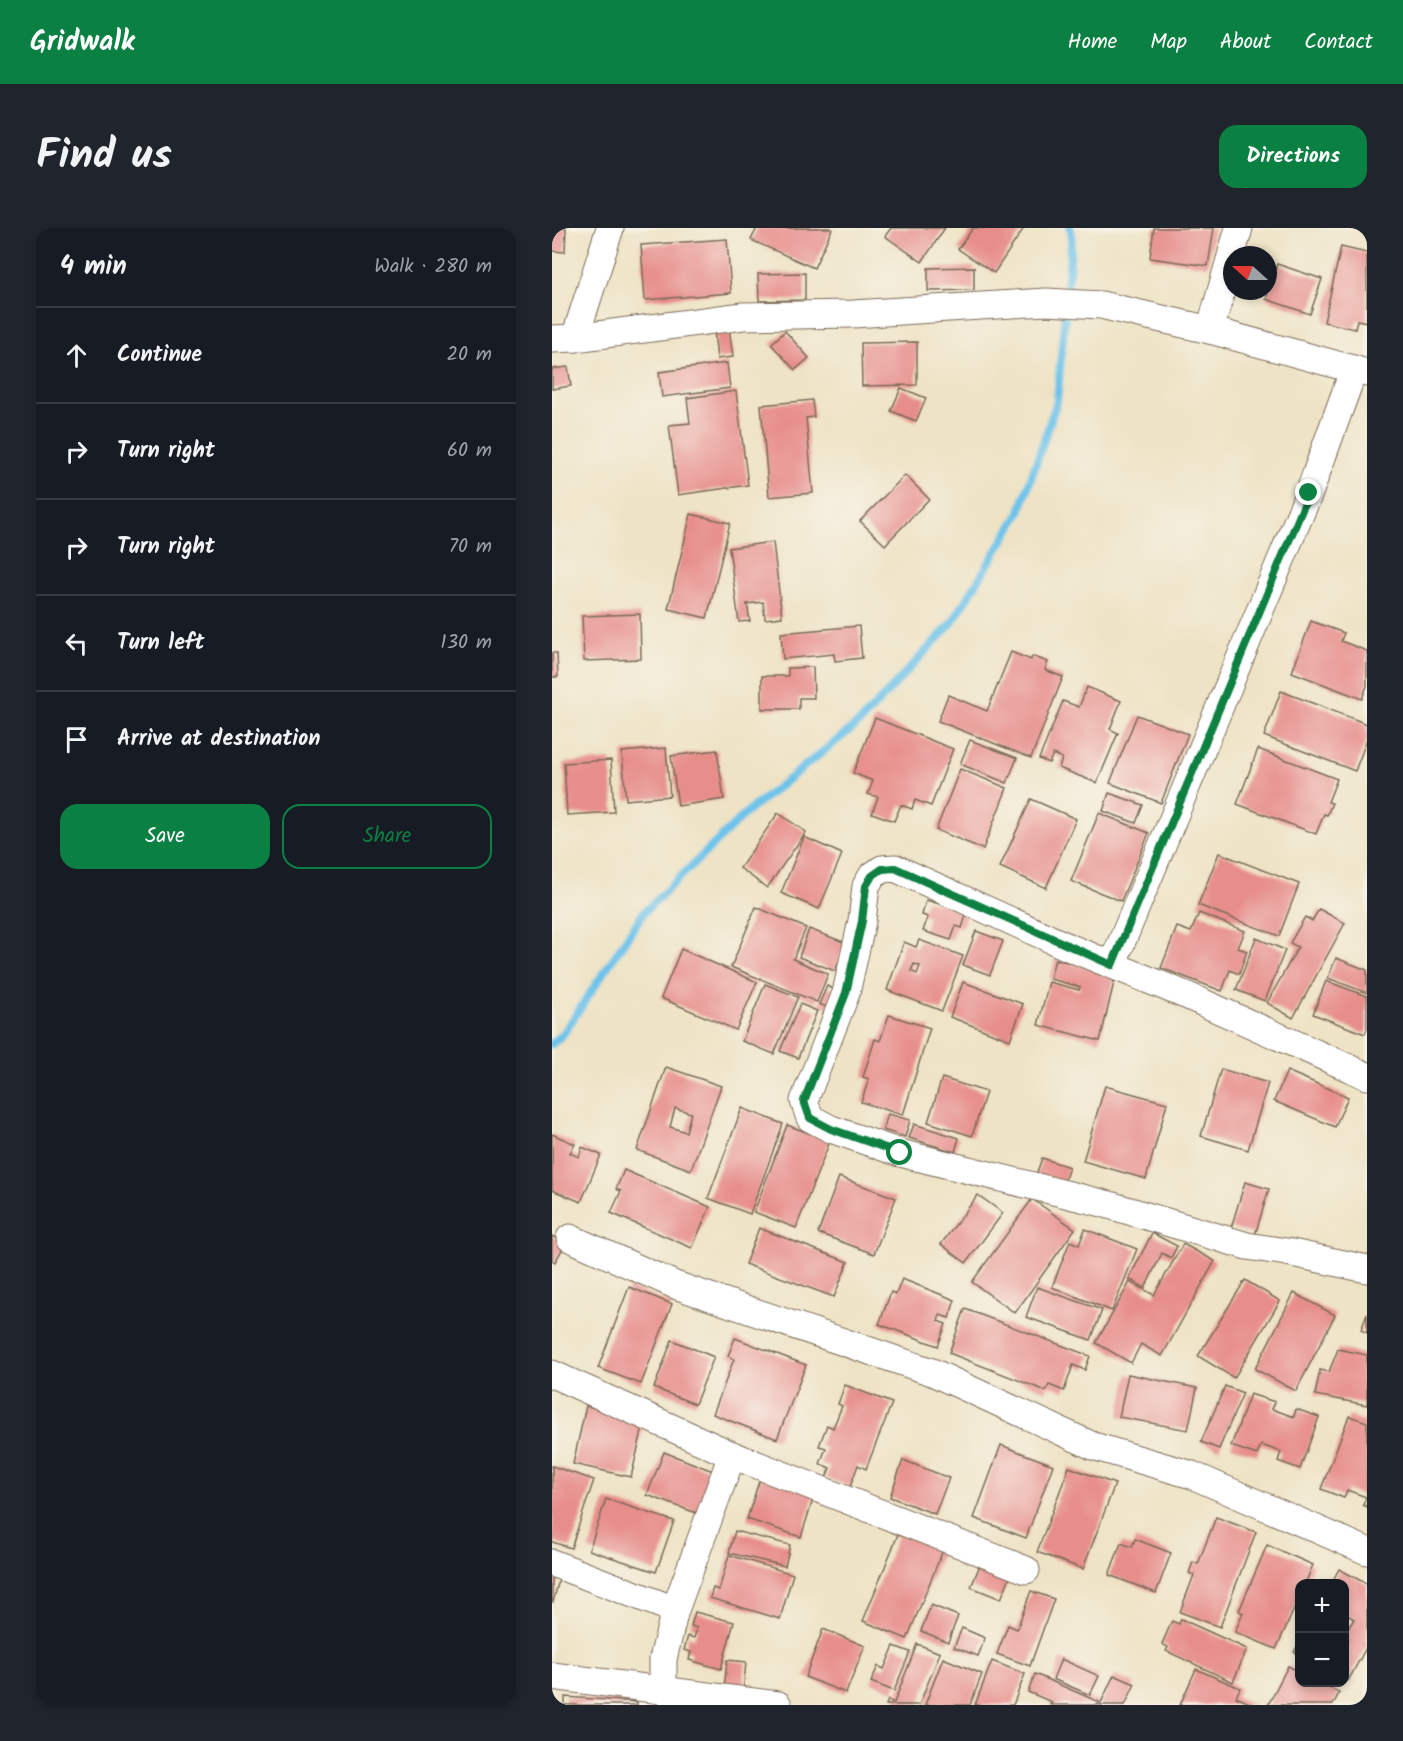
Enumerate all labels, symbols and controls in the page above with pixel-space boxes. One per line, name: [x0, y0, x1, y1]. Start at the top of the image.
text: Gridwalk: [30, 20, 135, 65]
text: Home: [1068, 26, 1117, 59]
text: Map: [1150, 26, 1187, 59]
text: About: [1220, 26, 1271, 59]
text: Contact: [1304, 26, 1373, 59]
text: Find us: [36, 123, 172, 190]
button: Directions: [1219, 125, 1367, 188]
text: 4 min: [60, 246, 127, 288]
north arrow: [1223, 246, 1277, 300]
text: Walk · 280 m: [374, 251, 492, 283]
text: Continue: [117, 338, 202, 373]
icon: ahead: [60, 339, 93, 372]
text: 20 m: [446, 339, 492, 371]
text: Turn right: [117, 434, 215, 469]
icon: right: [60, 435, 93, 468]
text: 60 m: [447, 435, 492, 467]
route end: [1295, 479, 1321, 505]
text: Turn right: [117, 530, 215, 565]
icon: right: [60, 531, 93, 564]
text: 70 m: [449, 531, 492, 563]
text: Turn left: [117, 626, 204, 661]
icon: left: [60, 627, 93, 660]
text: 130 m: [440, 627, 492, 659]
text: Arrive at destination: [117, 722, 320, 757]
icon: arrive: [60, 723, 93, 756]
button: Save: [60, 804, 270, 869]
button: Share: [282, 804, 492, 869]
route start: [886, 1139, 912, 1165]
map controls: [1295, 1579, 1349, 1687]
button: +: [1295, 1579, 1349, 1633]
button: −: [1295, 1633, 1349, 1687]

